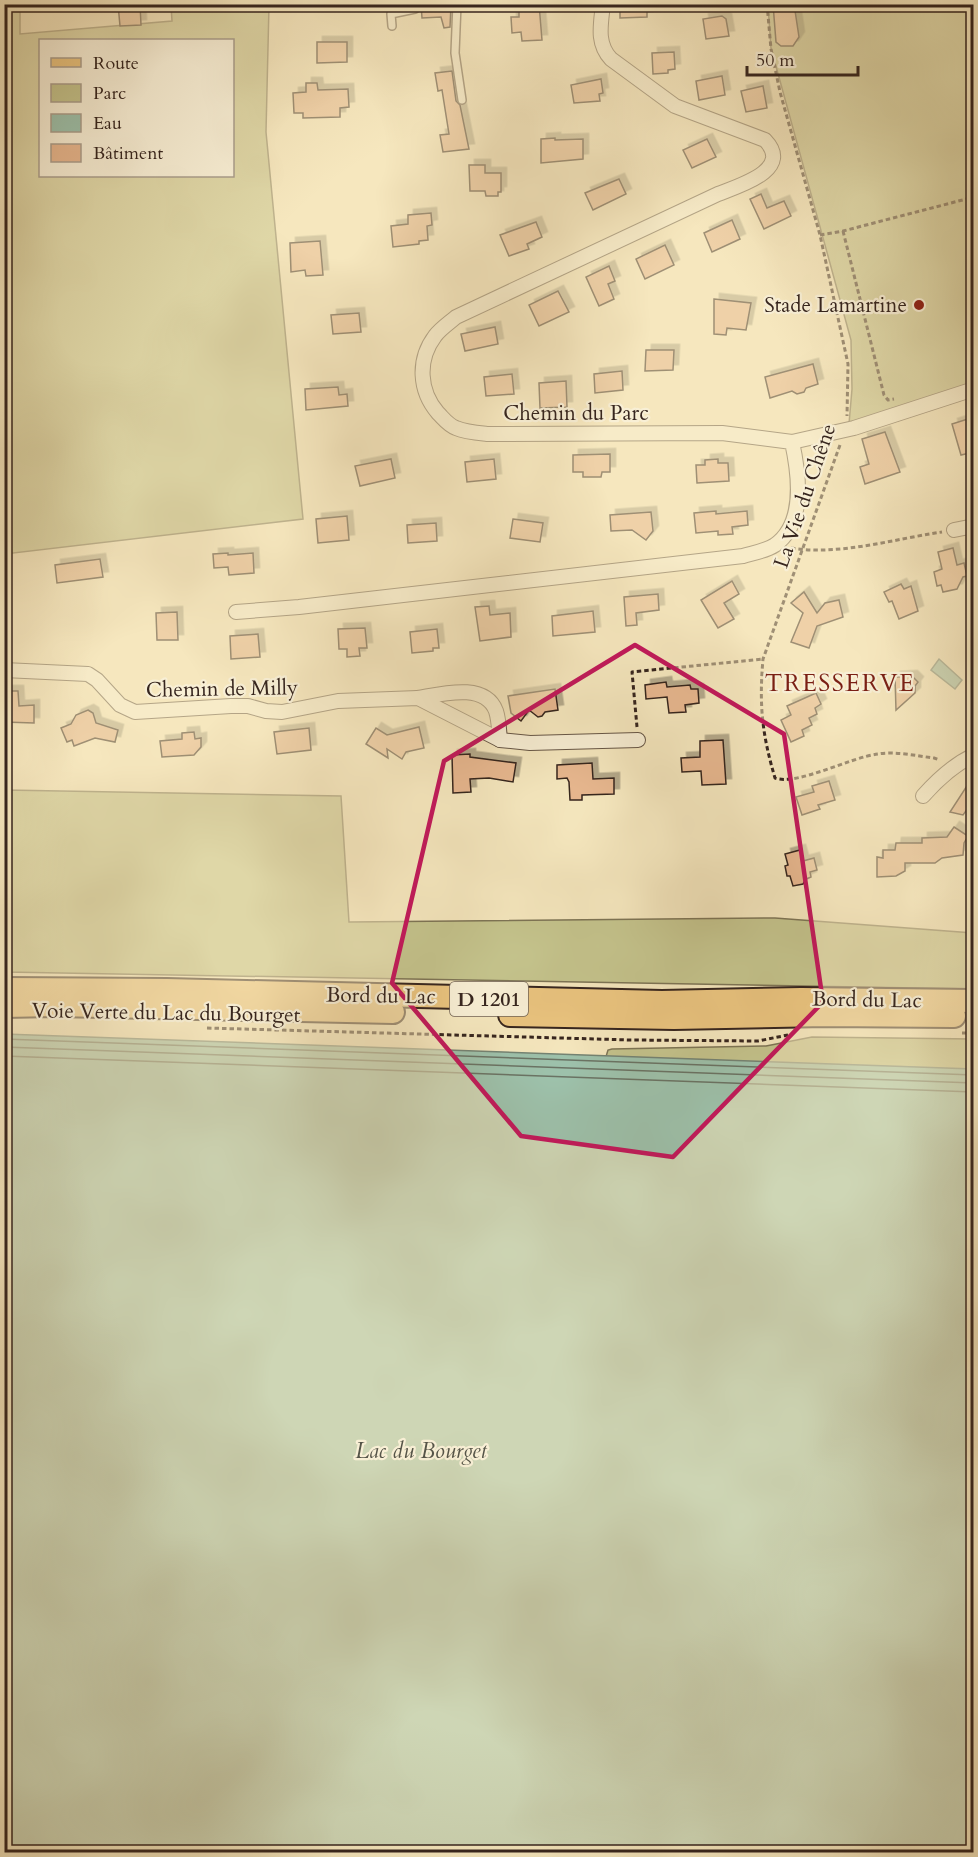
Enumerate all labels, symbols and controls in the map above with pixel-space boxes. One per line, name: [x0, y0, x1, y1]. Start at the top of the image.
legend: [39, 39, 234, 177]
scale bar: [747, 39, 858, 77]
text: 50 m: [756, 48, 795, 73]
text: Route: [93, 51, 139, 76]
text: Parc: [93, 81, 126, 106]
text: Eau: [93, 111, 122, 136]
text: Bâtiment: [93, 141, 163, 166]
place label: Stade Lamartine: [764, 291, 907, 320]
marker: Stade Lamartine: [912, 298, 926, 312]
street label: Chemin du Parc: [503, 399, 649, 428]
street label: La Vie du Chêne: [767, 420, 843, 572]
district label: TRESSERVE: [765, 667, 915, 700]
street label: Chemin de Milly: [146, 673, 298, 705]
street label: Bord du Lac: [326, 981, 436, 1011]
road number: D 1201: [450, 982, 528, 1016]
street label: Bord du Lac: [812, 985, 922, 1015]
street label: Voie Verte du Lac du Bourget: [31, 996, 301, 1030]
water label: Lac du Bourget: [355, 1436, 488, 1466]

